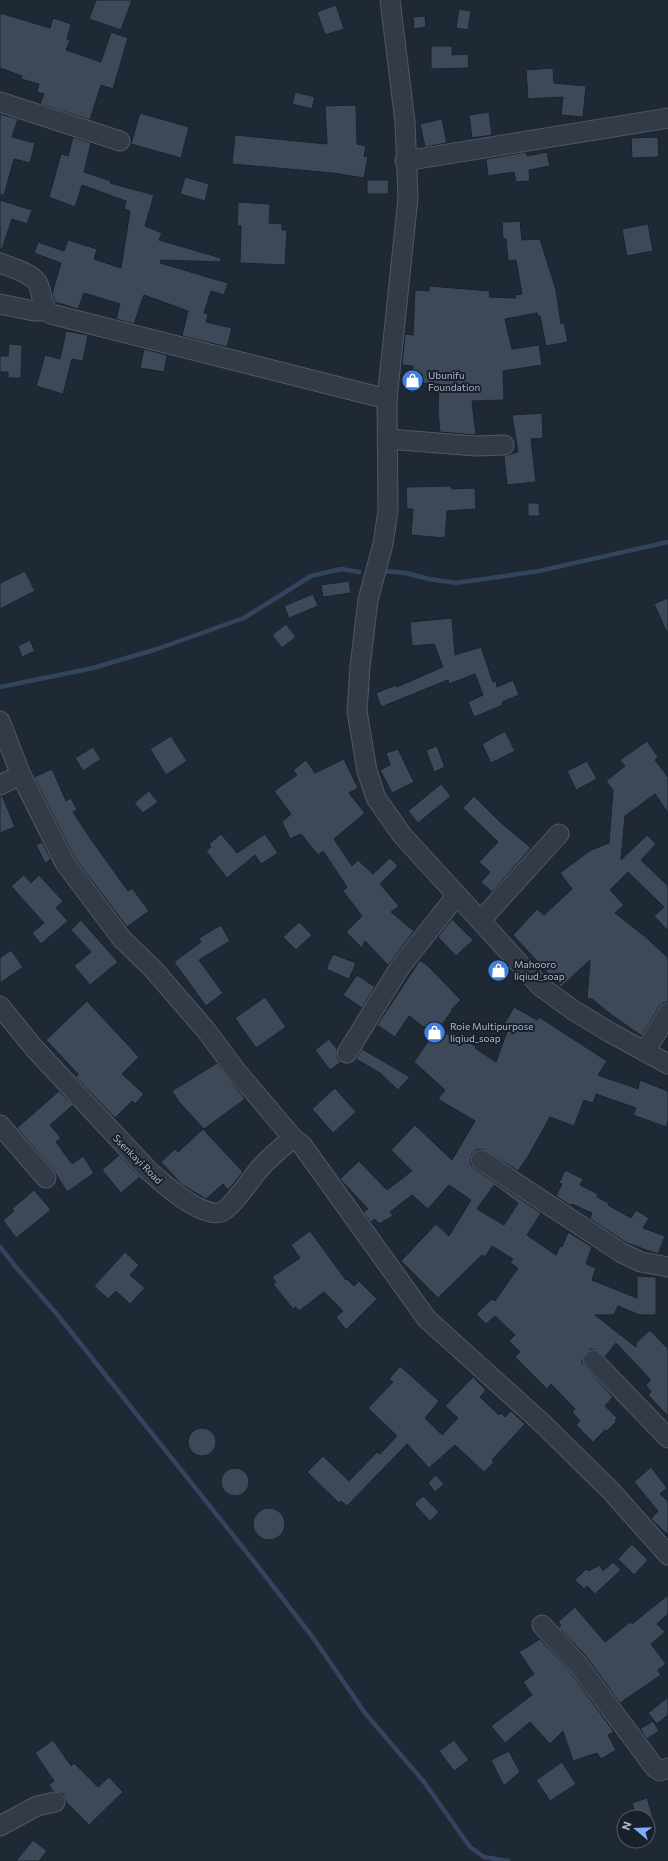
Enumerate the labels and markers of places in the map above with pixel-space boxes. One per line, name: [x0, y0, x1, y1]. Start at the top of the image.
shop icon: Ubunifu Foundation: [400, 368, 426, 394]
place label: Ubunifu Foundation: [428, 369, 480, 393]
shop icon: Mahooro liqiud_soap: [486, 957, 512, 983]
place label: Mahooro liqiud_soap: [514, 958, 565, 982]
shop icon: Roie Multipurpose liqiud_soap: [421, 1019, 447, 1045]
place label: Roie Multipurpose liqiud_soap: [450, 1020, 534, 1044]

